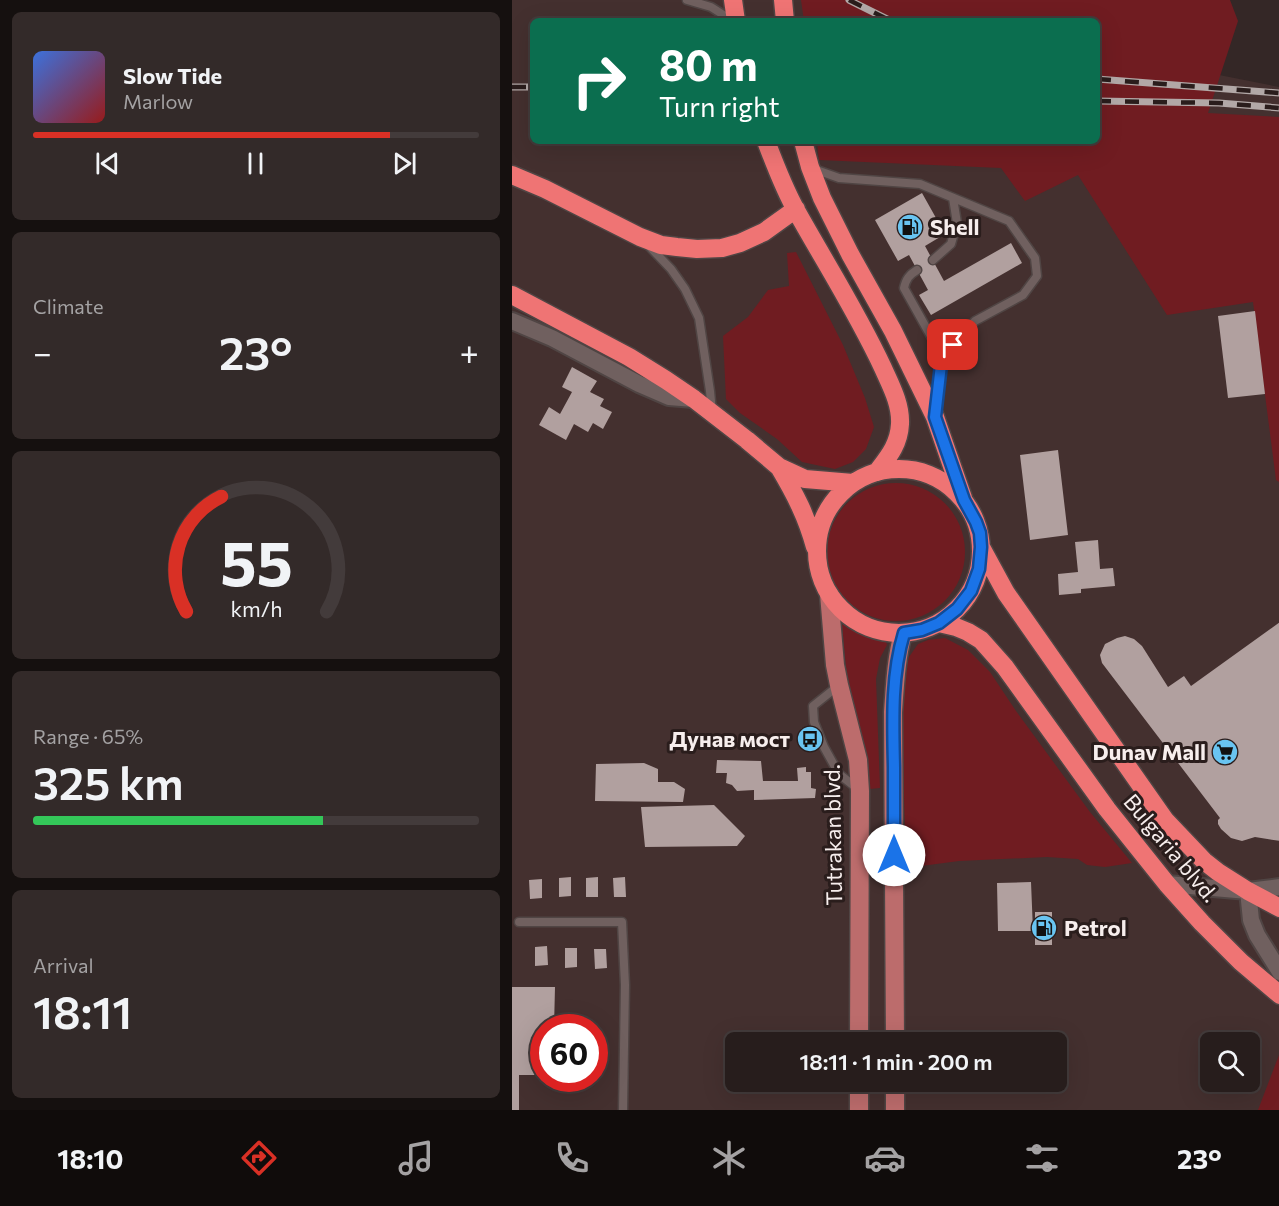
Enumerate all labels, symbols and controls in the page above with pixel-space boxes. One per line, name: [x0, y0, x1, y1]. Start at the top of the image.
text: 80 m: [659, 38, 758, 90]
icon: right: [560, 42, 638, 120]
text: Slow Tide: [123, 62, 222, 89]
text: Marlow: [123, 89, 193, 113]
text: Turn right: [659, 90, 779, 123]
icon: previous: [91, 147, 124, 180]
icon: pause: [239, 147, 272, 180]
icon: next: [388, 147, 421, 180]
fuel station icon: Shell: [895, 212, 925, 242]
place label: Shell: [930, 213, 980, 240]
text: Climate: [33, 294, 103, 318]
pin: [927, 319, 978, 370]
text: 23°: [219, 324, 292, 379]
icon: arrive: [936, 328, 969, 361]
text: −: [33, 331, 52, 372]
text: +: [460, 331, 479, 372]
text: 55: [220, 523, 292, 599]
text: km/h: [230, 595, 282, 621]
text: Range · 65%: [33, 724, 143, 748]
bus stop icon: Дунав мост: [795, 724, 825, 754]
place label: Дунав мост: [669, 725, 790, 752]
supermarket icon: Dunav Mall: [1210, 737, 1240, 767]
place label: Dunav Mall: [1093, 738, 1206, 765]
text: 325 km: [33, 754, 184, 809]
street label: Tutrakan blvd.: [818, 764, 847, 906]
street label: Bulgaria blvd.: [1118, 788, 1224, 907]
position arrow: [862, 823, 926, 887]
fuel station icon: Petrol: [1029, 913, 1059, 943]
place label: Petrol: [1064, 914, 1127, 941]
text: Arrival: [33, 953, 94, 977]
text: 18:11: [33, 983, 132, 1038]
speed limit sign: 60: [530, 1014, 608, 1092]
map controls: [1200, 1032, 1260, 1092]
button: search: [1200, 1032, 1260, 1092]
text: 18:11 · 1 min · 200 m: [799, 1048, 993, 1075]
icon: directions: [238, 1137, 280, 1179]
icon: music: [395, 1137, 437, 1179]
icon: phone: [551, 1137, 593, 1179]
icon: climate: [708, 1137, 750, 1179]
icon: car: [864, 1137, 906, 1179]
icon: filters: [1021, 1137, 1063, 1179]
text: 18:10: [57, 1142, 123, 1175]
text: 23°: [1177, 1142, 1222, 1175]

